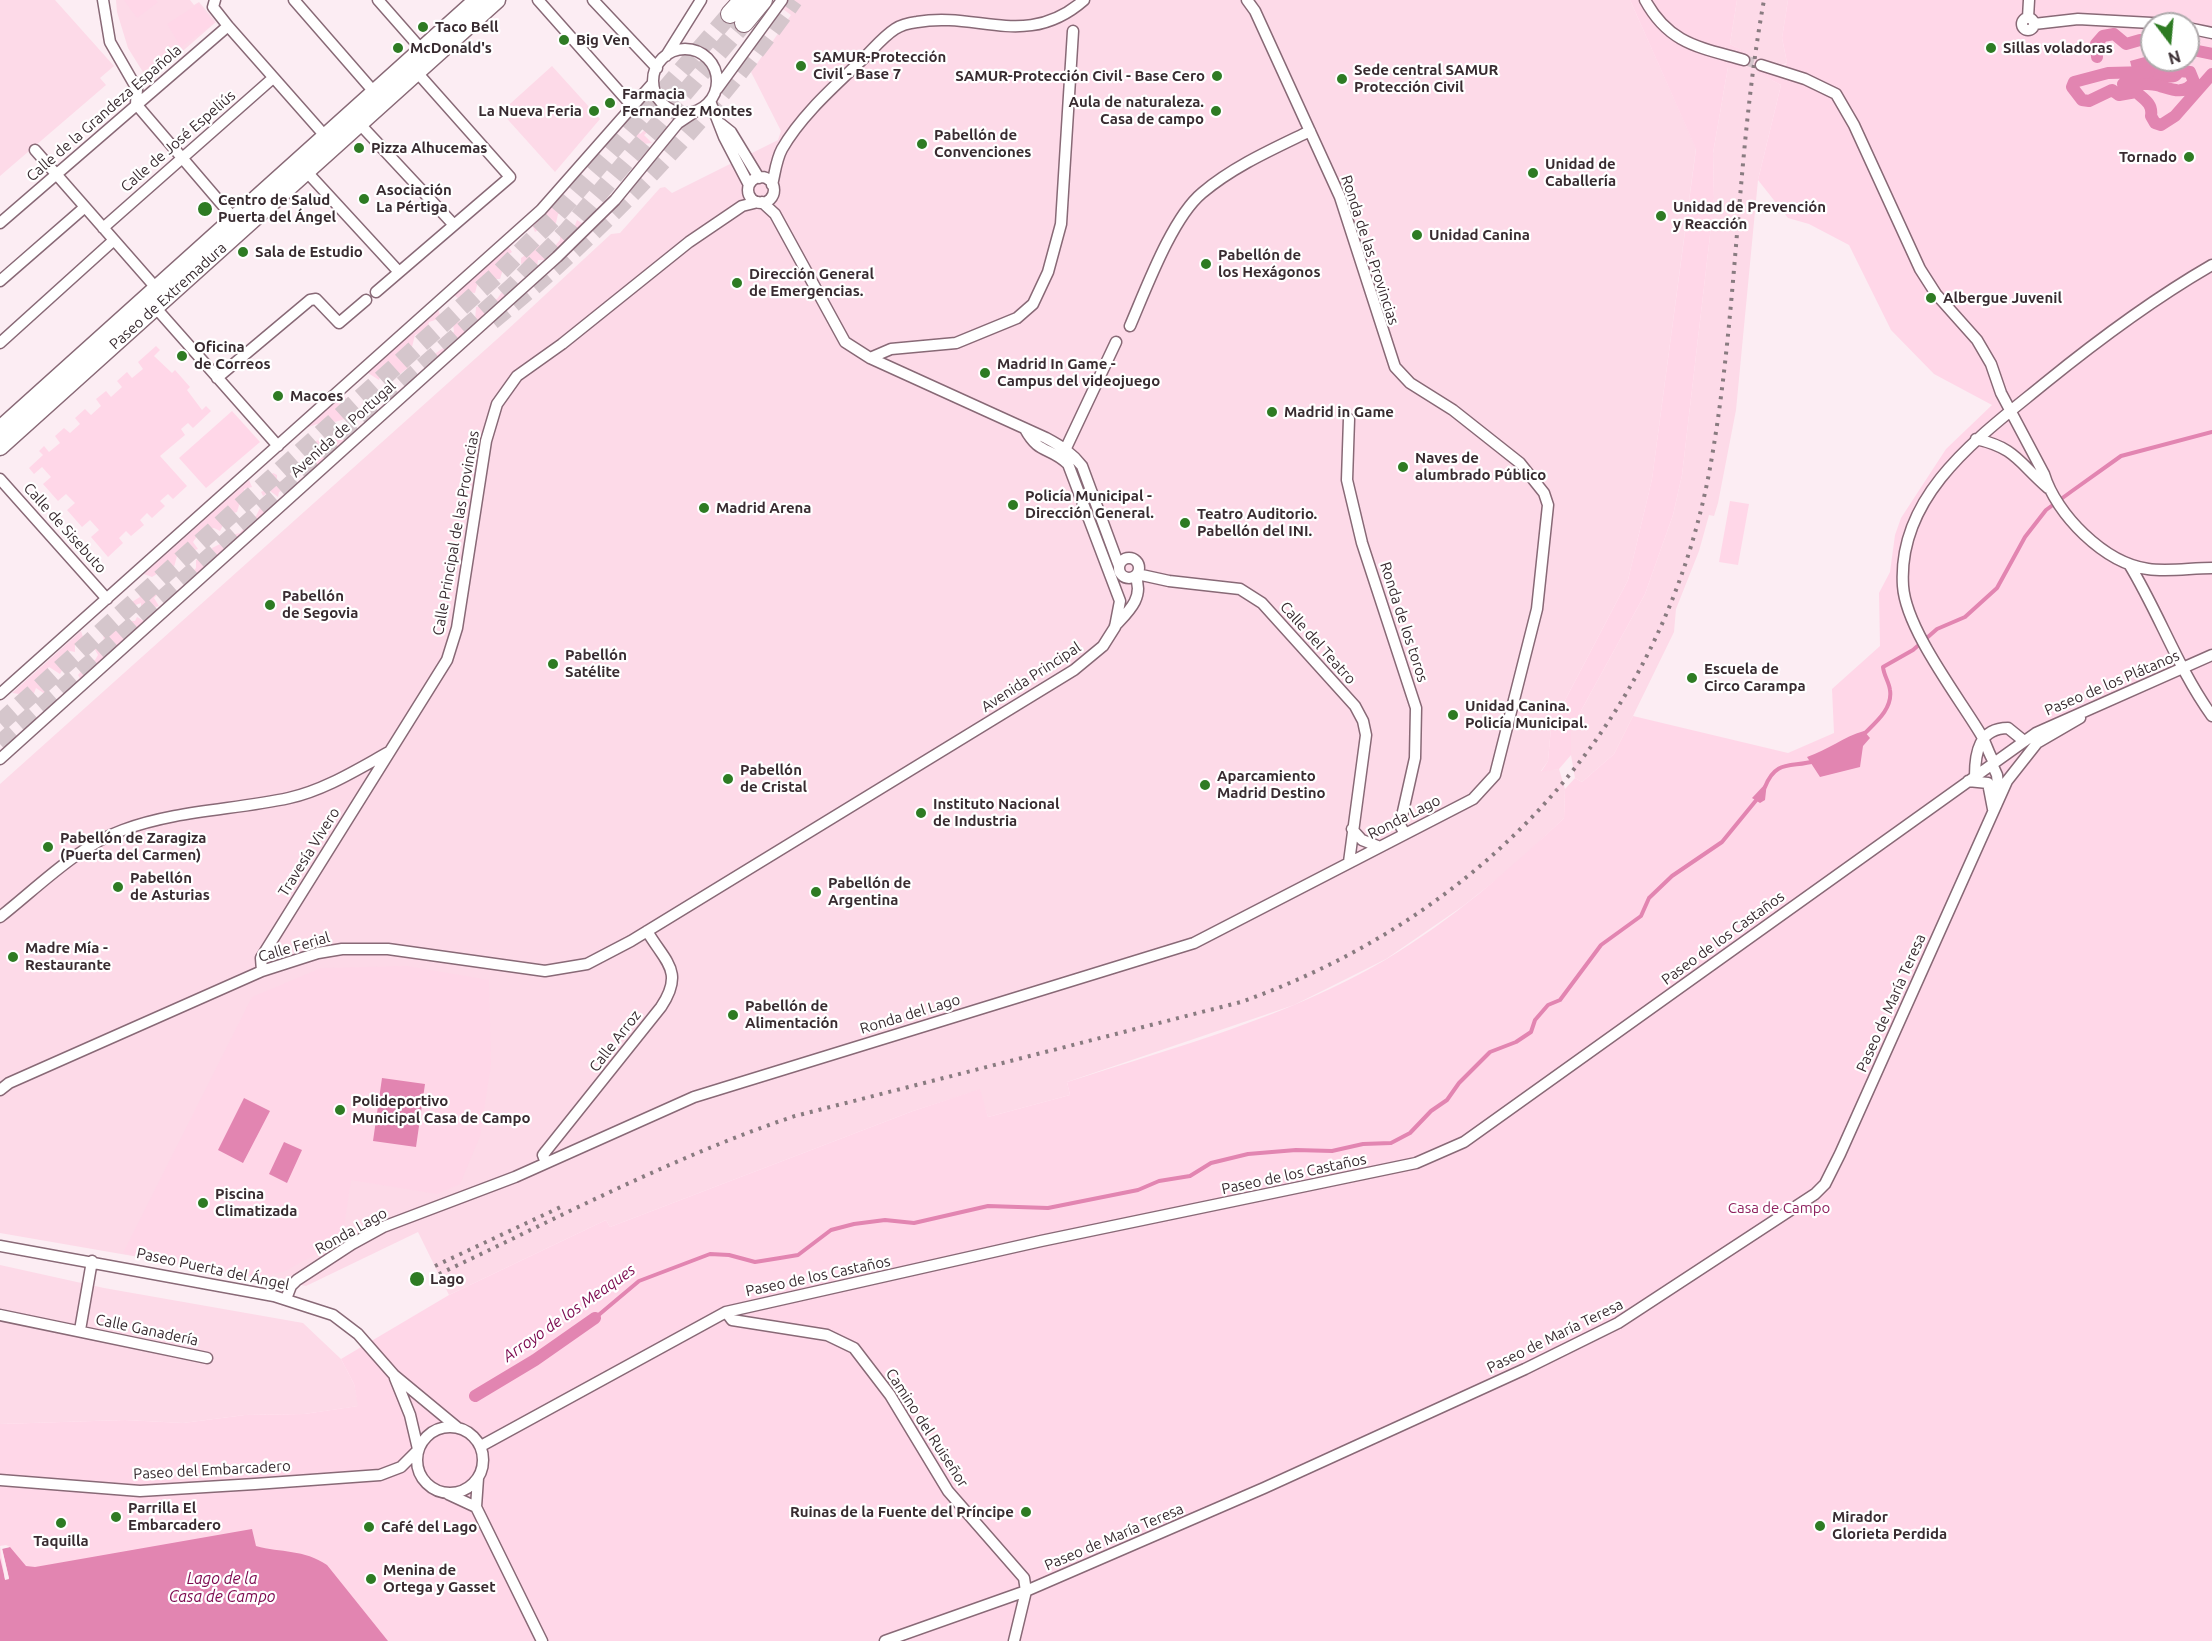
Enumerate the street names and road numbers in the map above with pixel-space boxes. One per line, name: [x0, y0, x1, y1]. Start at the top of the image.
street label: Calle de la Grandeza Española: [23, 41, 185, 185]
street label: Calle de José Espeliús: [117, 86, 239, 196]
street label: Ronda de las Provincias: [1337, 173, 1403, 327]
street label: Paseo de Extremadura: [106, 239, 230, 353]
street label: Avenida de Portugal: [287, 377, 399, 481]
street label: Calle Principal de las Provincias: [429, 429, 483, 637]
street label: Calle de Sisebuto: [20, 479, 110, 577]
street label: Ronda de los toros: [1376, 560, 1432, 684]
street label: Calle del Teatro: [1276, 598, 1360, 688]
street label: Avenida Principal: [978, 638, 1084, 716]
street label: Paseo de los Plátanos: [2042, 646, 2182, 720]
street label: Ronda Lago: [1365, 791, 1443, 843]
street label: Travesía Vivero: [274, 804, 344, 900]
street label: Paseo de los Castaños: [1658, 887, 1788, 989]
street label: Calle Ferial: [256, 928, 332, 966]
street label: Paseo de María Teresa: [1852, 931, 1930, 1075]
street label: Ronda del Lago: [858, 990, 962, 1038]
street label: Calle Arroz: [585, 1007, 645, 1075]
street label: Paseo de los Castaños: [1220, 1150, 1368, 1198]
street label: Ronda Lago: [312, 1204, 390, 1258]
street label: Paseo Puerta del Ángel: [135, 1244, 291, 1294]
street label: Paseo de los Castaños: [744, 1252, 892, 1300]
street label: Paseo de María Teresa: [1484, 1295, 1626, 1377]
street label: Calle Ganadería: [94, 1310, 200, 1350]
street label: Camino del Ruiseñor: [882, 1365, 972, 1491]
street label: Paseo del Embarcadero: [133, 1457, 291, 1483]
street label: Paseo de María Teresa: [1042, 1500, 1186, 1574]

